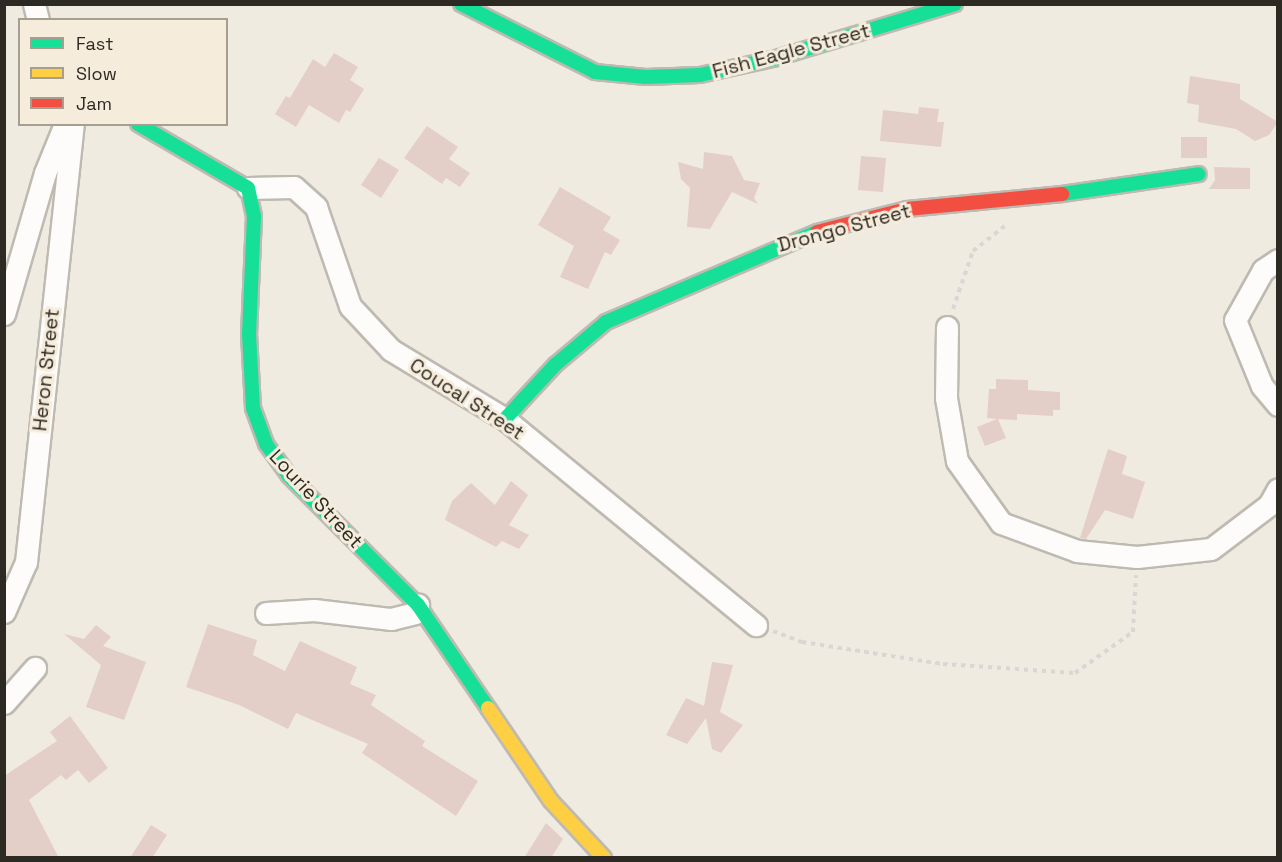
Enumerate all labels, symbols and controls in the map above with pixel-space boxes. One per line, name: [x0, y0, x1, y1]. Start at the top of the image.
legend: [18, 18, 228, 126]
street label: Fish Eagle Street: [710, 18, 872, 84]
text: Fast: [76, 32, 113, 55]
text: Slow: [76, 62, 117, 85]
text: Jam: [76, 92, 112, 115]
street label: Drongo Street: [775, 199, 913, 257]
street label: Heron Street: [28, 308, 64, 432]
street label: Coucal Street: [405, 353, 529, 445]
street label: Lourie Street: [264, 445, 368, 553]

